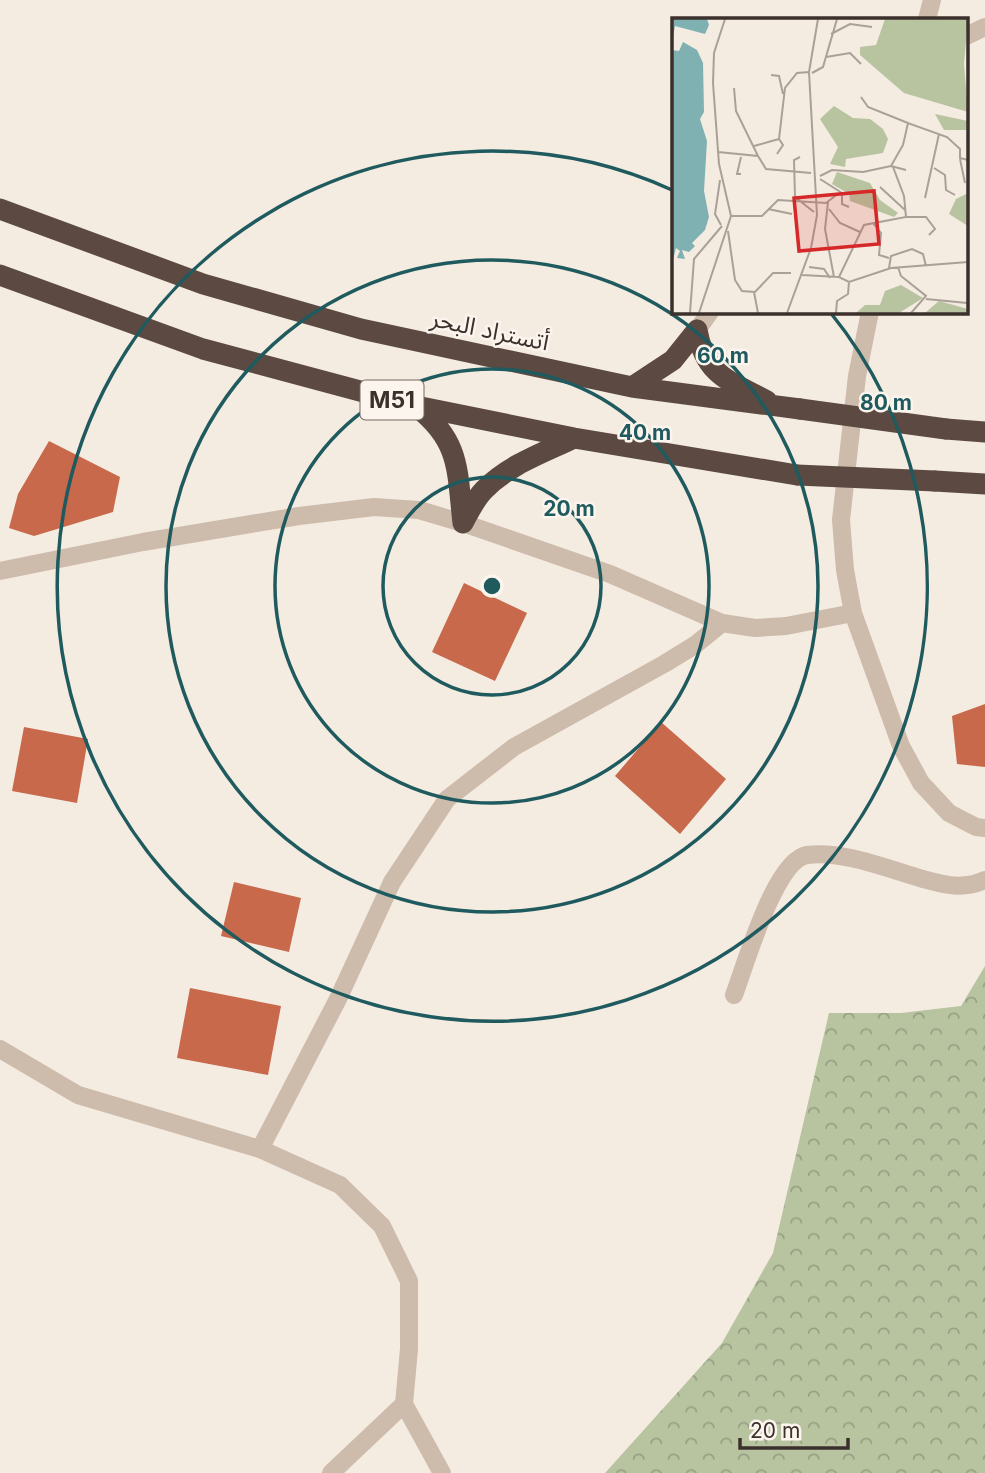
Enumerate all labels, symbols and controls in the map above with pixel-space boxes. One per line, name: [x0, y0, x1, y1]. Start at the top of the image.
inset map: [672, 18, 968, 313]
street label: أتستراد البحر: [427, 302, 552, 357]
text: 60 m: [697, 343, 749, 368]
road number: M51: [360, 380, 424, 420]
text: 80 m: [860, 390, 912, 415]
text: 40 m: [619, 420, 671, 445]
text: 20 m: [543, 496, 595, 521]
centre of rings: [480, 574, 504, 598]
scale bar: [740, 1406, 848, 1450]
text: 20 m: [750, 1418, 800, 1443]

